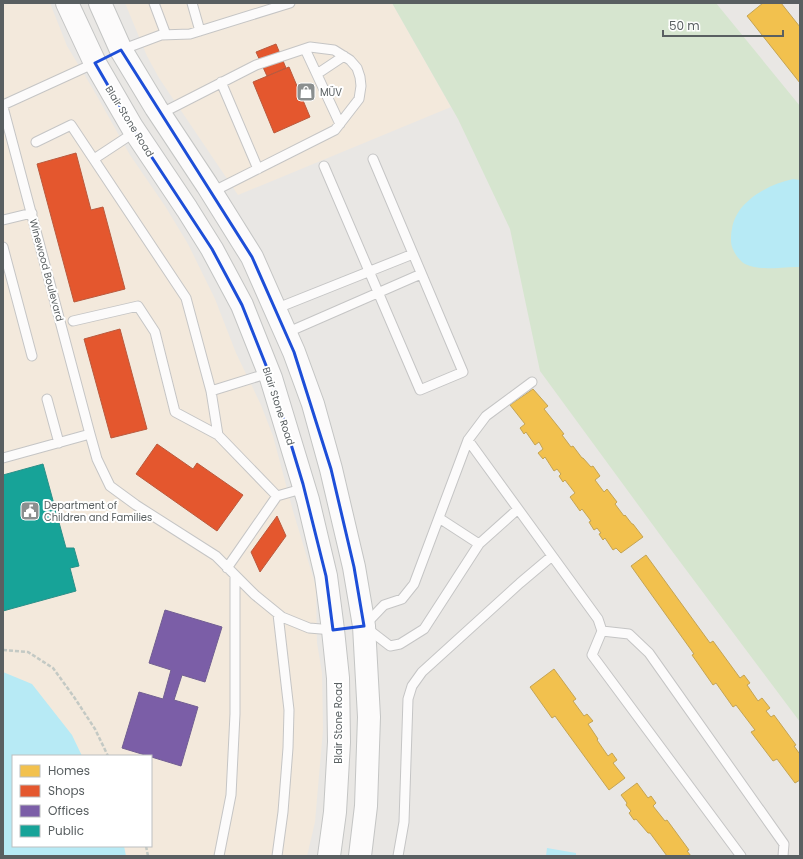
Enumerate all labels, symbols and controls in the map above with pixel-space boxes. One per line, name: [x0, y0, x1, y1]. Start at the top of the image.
scale bar: [663, 12, 783, 38]
text: 50 m: [669, 17, 700, 34]
shop icon: MÜV: [295, 81, 317, 103]
street label: Blair Stone Road: [102, 83, 158, 160]
place label: MÜV: [320, 85, 342, 100]
street label: Winewood Boulevard: [26, 217, 67, 323]
street label: Blair Stone Road: [259, 365, 298, 447]
place label: Department of Children and Families: [44, 498, 152, 525]
public building icon: Department of Children and Families: [19, 500, 41, 522]
street label: Blair Stone Road: [331, 682, 346, 764]
legend: [12, 755, 152, 847]
text: Homes: [48, 762, 90, 779]
text: Shops: [48, 782, 85, 799]
text: Offices: [48, 802, 89, 819]
text: Public: [48, 822, 84, 839]

